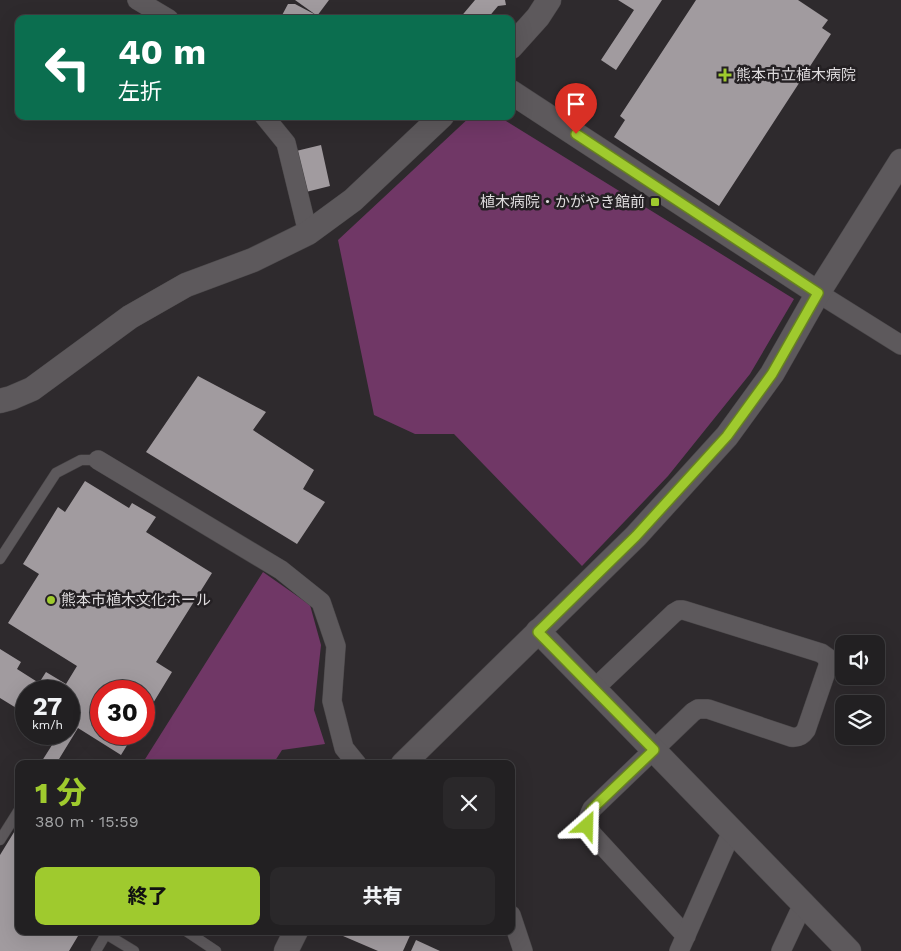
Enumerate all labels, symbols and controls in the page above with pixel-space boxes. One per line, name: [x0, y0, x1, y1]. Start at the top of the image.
text: 40 m: [118, 31, 206, 73]
icon: left: [35, 35, 100, 100]
place label: 熊本市立植木病院: [736, 66, 856, 84]
marker: 熊本市立植木病院: [718, 68, 732, 82]
text: 左折: [118, 79, 162, 104]
pin: [555, 83, 597, 134]
icon: arrive: [562, 90, 590, 118]
place label: 植木病院・かがやき館前: [480, 193, 645, 211]
marker: 植木病院・かがやき館前: [649, 196, 661, 208]
place label: 熊本市植木文化ホール: [61, 591, 211, 609]
marker: 熊本市植木文化ホール: [45, 594, 57, 606]
map controls: [835, 635, 885, 745]
button: sound: [835, 635, 885, 685]
speed limit sign: 30: [90, 680, 155, 745]
text: 27: [33, 692, 62, 721]
button: layers: [835, 695, 885, 745]
text: km/h: [32, 718, 63, 732]
text: 1 分: [35, 775, 86, 810]
button: close: [443, 777, 495, 829]
position arrow: [560, 799, 612, 851]
text: 380 m · 15:59: [35, 812, 139, 831]
button: 終了: [35, 867, 260, 925]
button: 共有: [270, 867, 495, 925]

